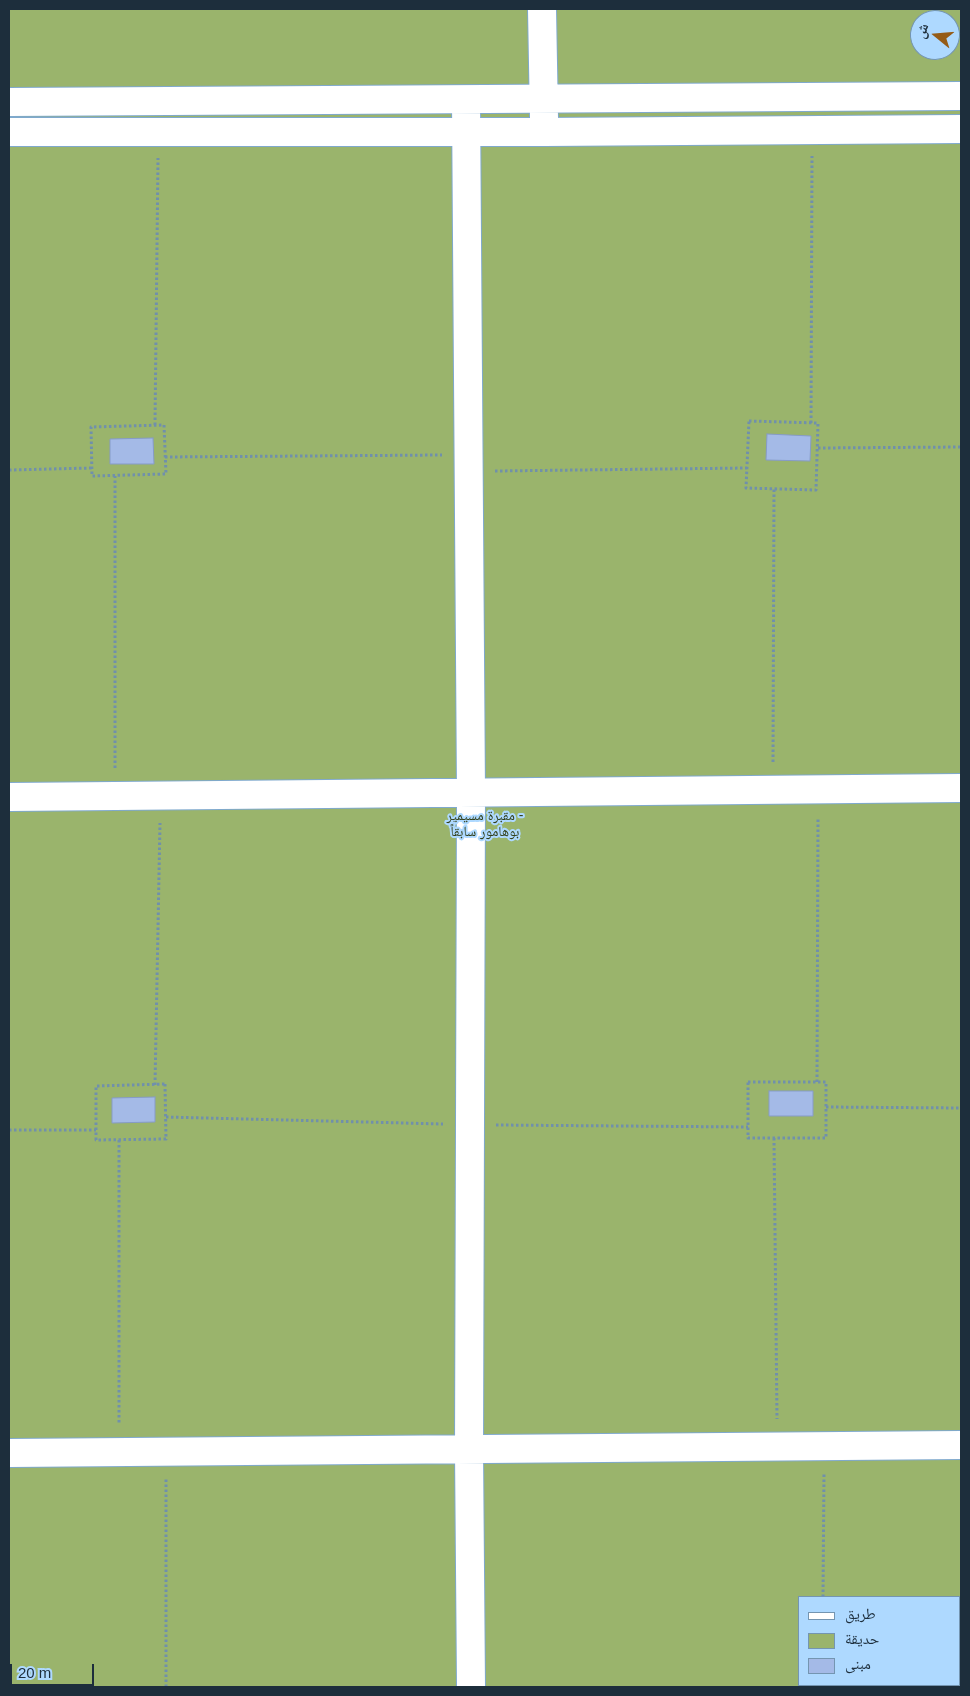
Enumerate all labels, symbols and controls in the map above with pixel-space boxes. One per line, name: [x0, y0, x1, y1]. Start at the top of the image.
north arrow: [910, 10, 960, 60]
text: ش: [912, 21, 931, 40]
park label: مقبرة مسيمير - بوهامور سابقاً: [447, 808, 523, 840]
legend: [798, 1596, 960, 1686]
text: طريق: [845, 1605, 876, 1622]
text: حديقة: [845, 1630, 879, 1647]
scale bar: [12, 1654, 96, 1686]
text: مبنى: [845, 1655, 871, 1672]
text: 20 m: [18, 1664, 51, 1681]

